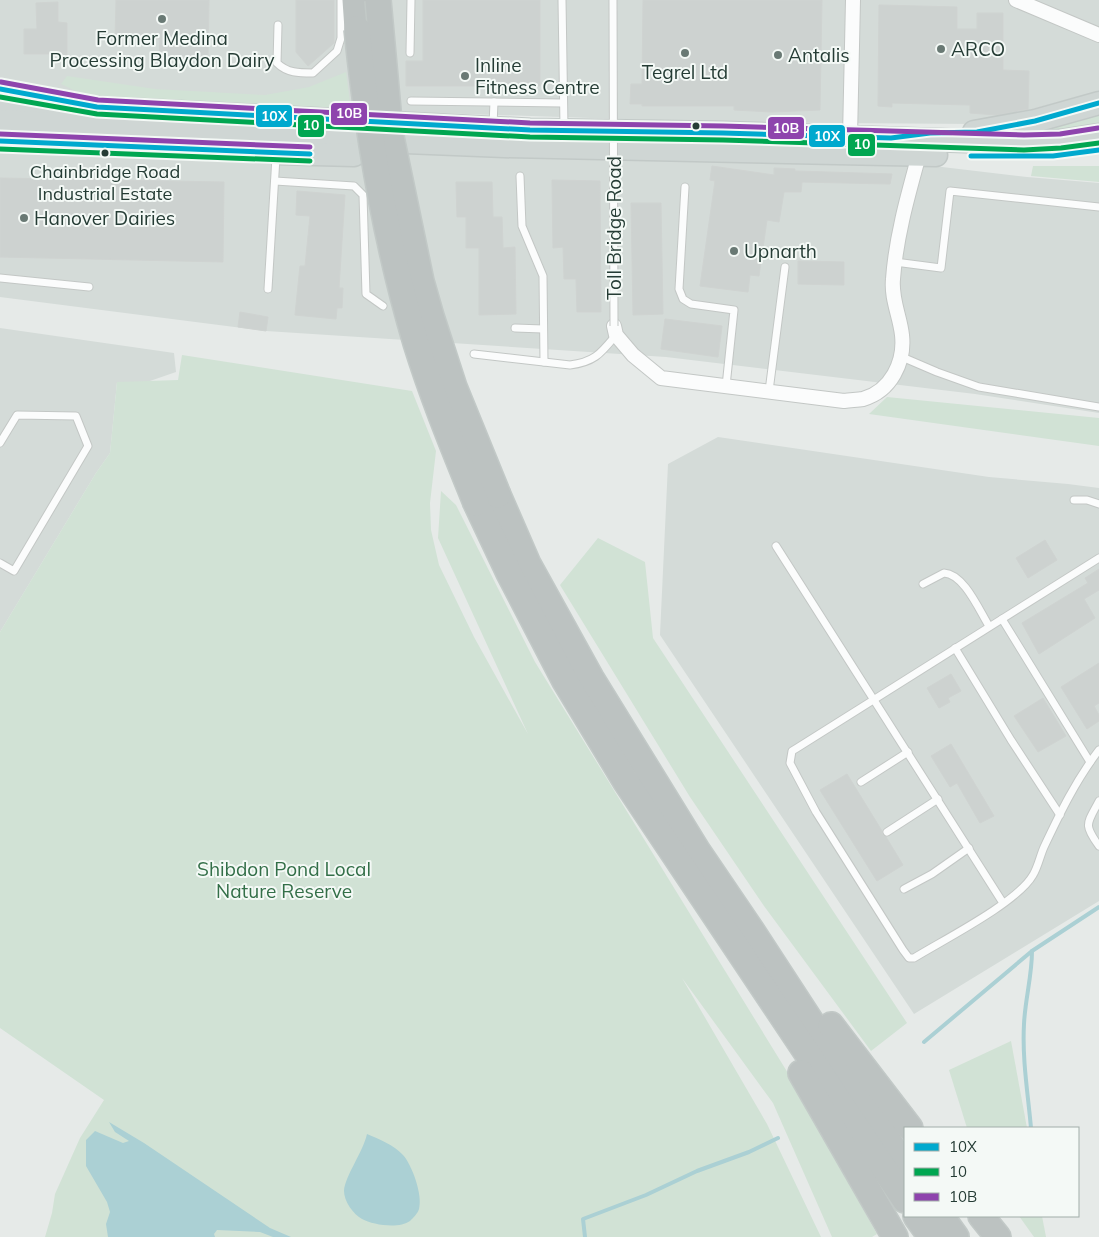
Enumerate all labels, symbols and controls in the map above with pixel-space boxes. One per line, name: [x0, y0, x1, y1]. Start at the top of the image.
marker: Former Medina Processing Blaydon Dairy: [156, 13, 168, 25]
place label: Former Medina Processing Blaydon Dairy: [50, 26, 274, 72]
place label: ARCO: [951, 37, 1005, 61]
place label: Antalis: [788, 43, 850, 67]
marker: ARCO: [935, 43, 947, 55]
marker: Tegrel Ltd: [679, 47, 691, 59]
marker: Antalis: [772, 49, 784, 61]
place label: Inline Fitness Centre: [475, 53, 600, 99]
place label: Tegrel Ltd: [642, 60, 728, 84]
marker: Inline Fitness Centre: [459, 70, 471, 82]
line badge: 10B: [330, 102, 368, 126]
line badge: 10X: [255, 104, 293, 128]
text: 10B: [336, 104, 363, 122]
text: 10X: [261, 107, 288, 125]
line badge: 10: [297, 114, 325, 138]
text: 10: [303, 116, 319, 134]
line badge: 10B: [767, 116, 805, 140]
text: 10B: [773, 119, 800, 137]
unlabelled marker: [691, 121, 701, 131]
line badge: 10X: [808, 124, 846, 148]
text: 10X: [814, 127, 841, 145]
line badge: 10: [847, 133, 876, 157]
text: 10: [854, 135, 870, 153]
marker: Chainbridge Road Industrial Estate: [100, 148, 110, 158]
street label: Toll Bridge Road: [602, 156, 626, 300]
place label: Chainbridge Road Industrial Estate: [30, 160, 180, 205]
place label: Hanover Dairies: [34, 206, 175, 230]
marker: Hanover Dairies: [18, 212, 30, 224]
place label: Upnarth: [744, 239, 817, 263]
marker: Upnarth: [728, 245, 740, 257]
park label: Shibdon Pond Local Nature Reserve: [197, 857, 371, 903]
legend: [904, 1127, 1079, 1217]
text: 10X: [949, 1137, 977, 1156]
text: 10: [949, 1162, 967, 1181]
text: 10B: [949, 1187, 977, 1206]

